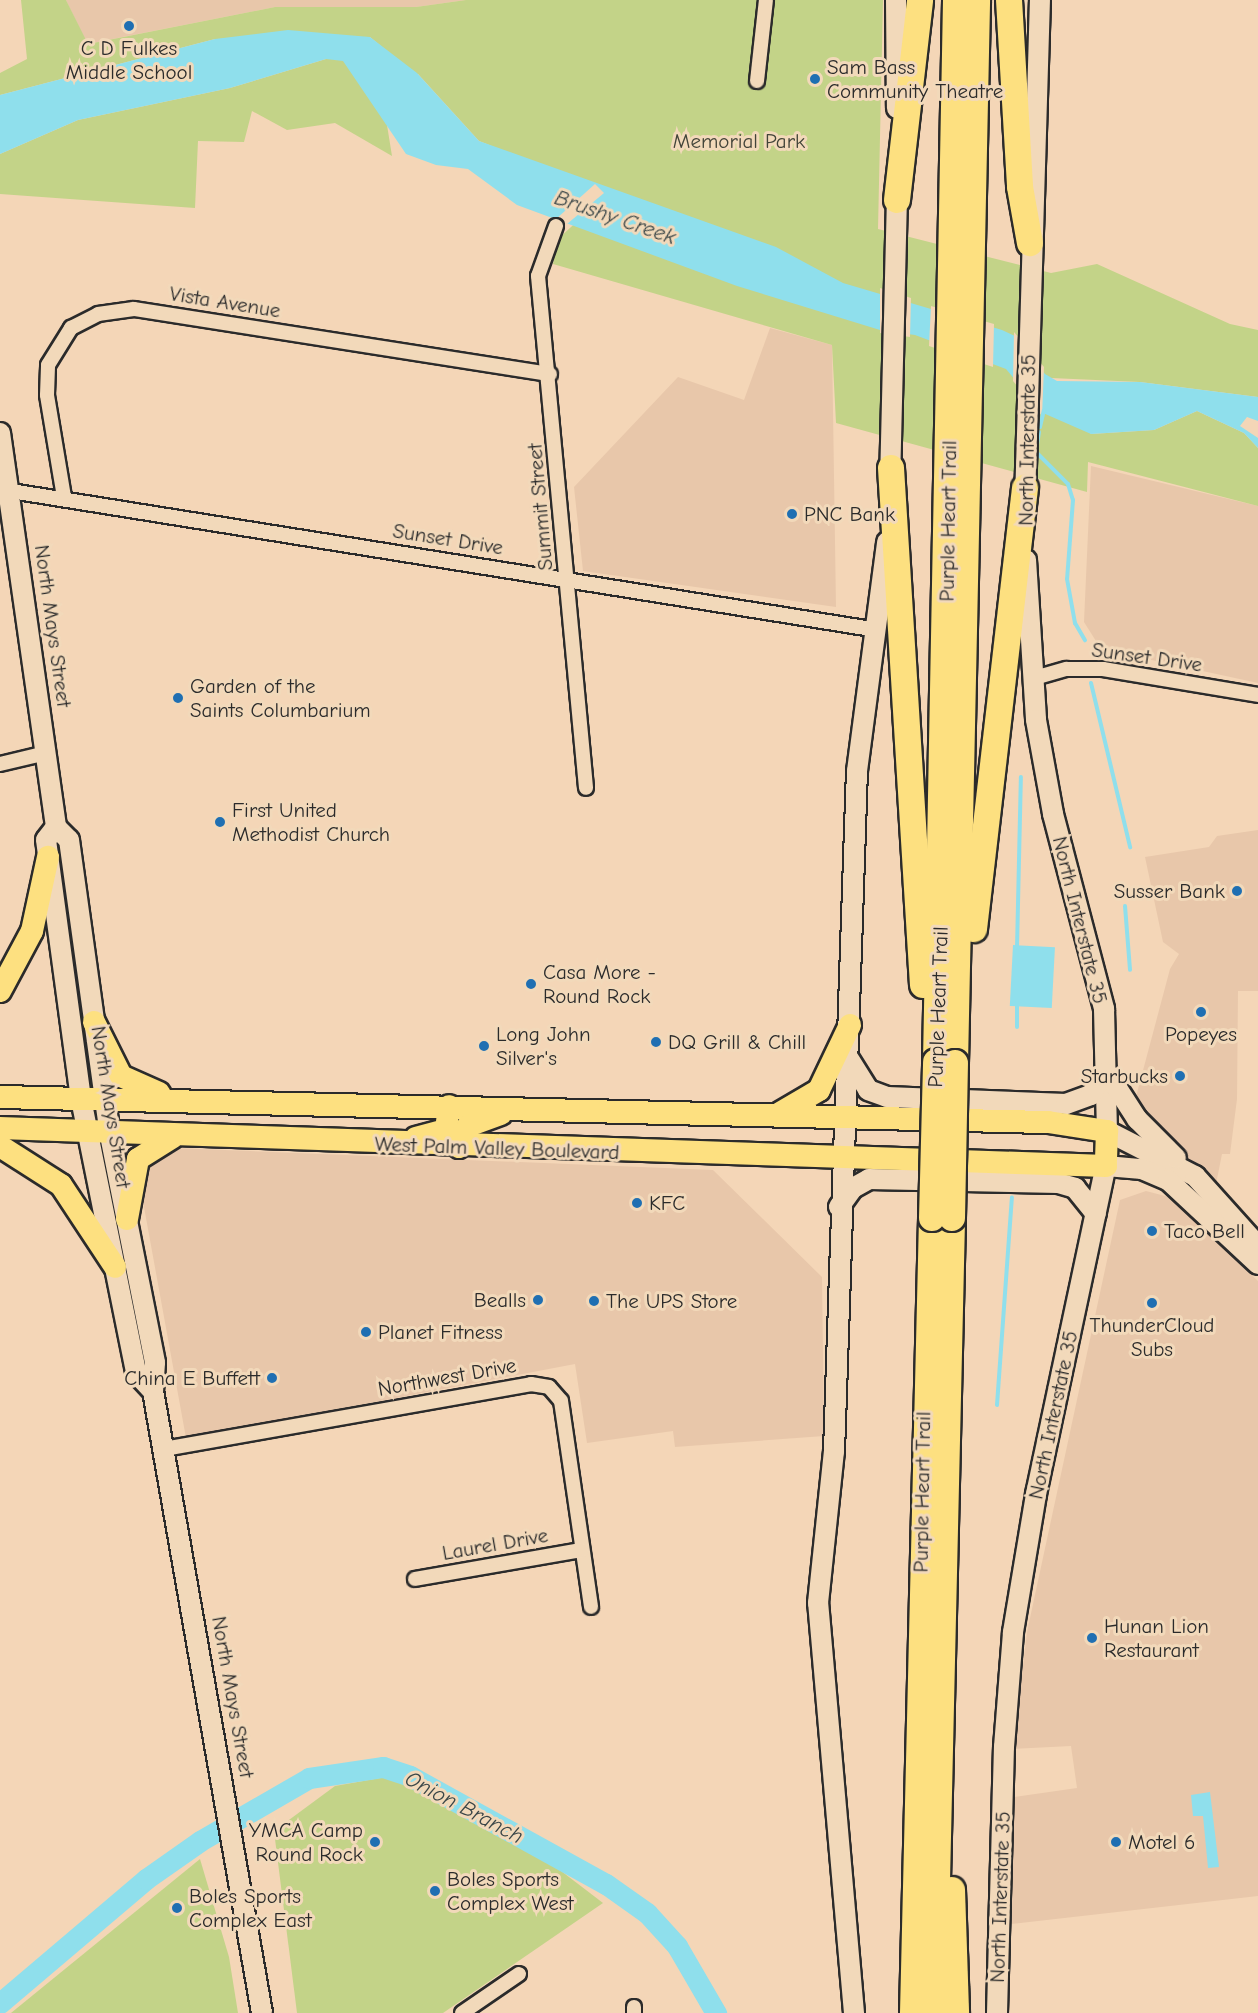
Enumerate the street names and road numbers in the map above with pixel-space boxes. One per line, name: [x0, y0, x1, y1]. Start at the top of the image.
street label: Vista Avenue: [168, 281, 282, 323]
street label: North Interstate 35: [1013, 354, 1041, 526]
street label: Purple Heart Trail: [934, 440, 962, 602]
street label: Summit Street: [522, 442, 558, 572]
street label: Sunset Drive: [391, 518, 505, 560]
street label: North Mays Street: [29, 543, 77, 709]
street label: Sunset Drive: [1090, 637, 1204, 677]
street label: North Interstate 35: [1047, 834, 1113, 1006]
street label: Purple Heart Trail: [923, 926, 953, 1088]
street label: North Mays Street: [86, 1024, 136, 1190]
street label: West Palm Valley Boulevard: [374, 1131, 620, 1165]
street label: North Interstate 35: [1023, 1328, 1083, 1502]
street label: Northwest Drive: [376, 1352, 518, 1402]
street label: Purple Heart Trail: [908, 1411, 936, 1573]
street label: Laurel Drive: [440, 1522, 550, 1566]
street label: North Mays Street: [206, 1614, 260, 1780]
street label: North Interstate 35: [984, 1811, 1016, 1983]

